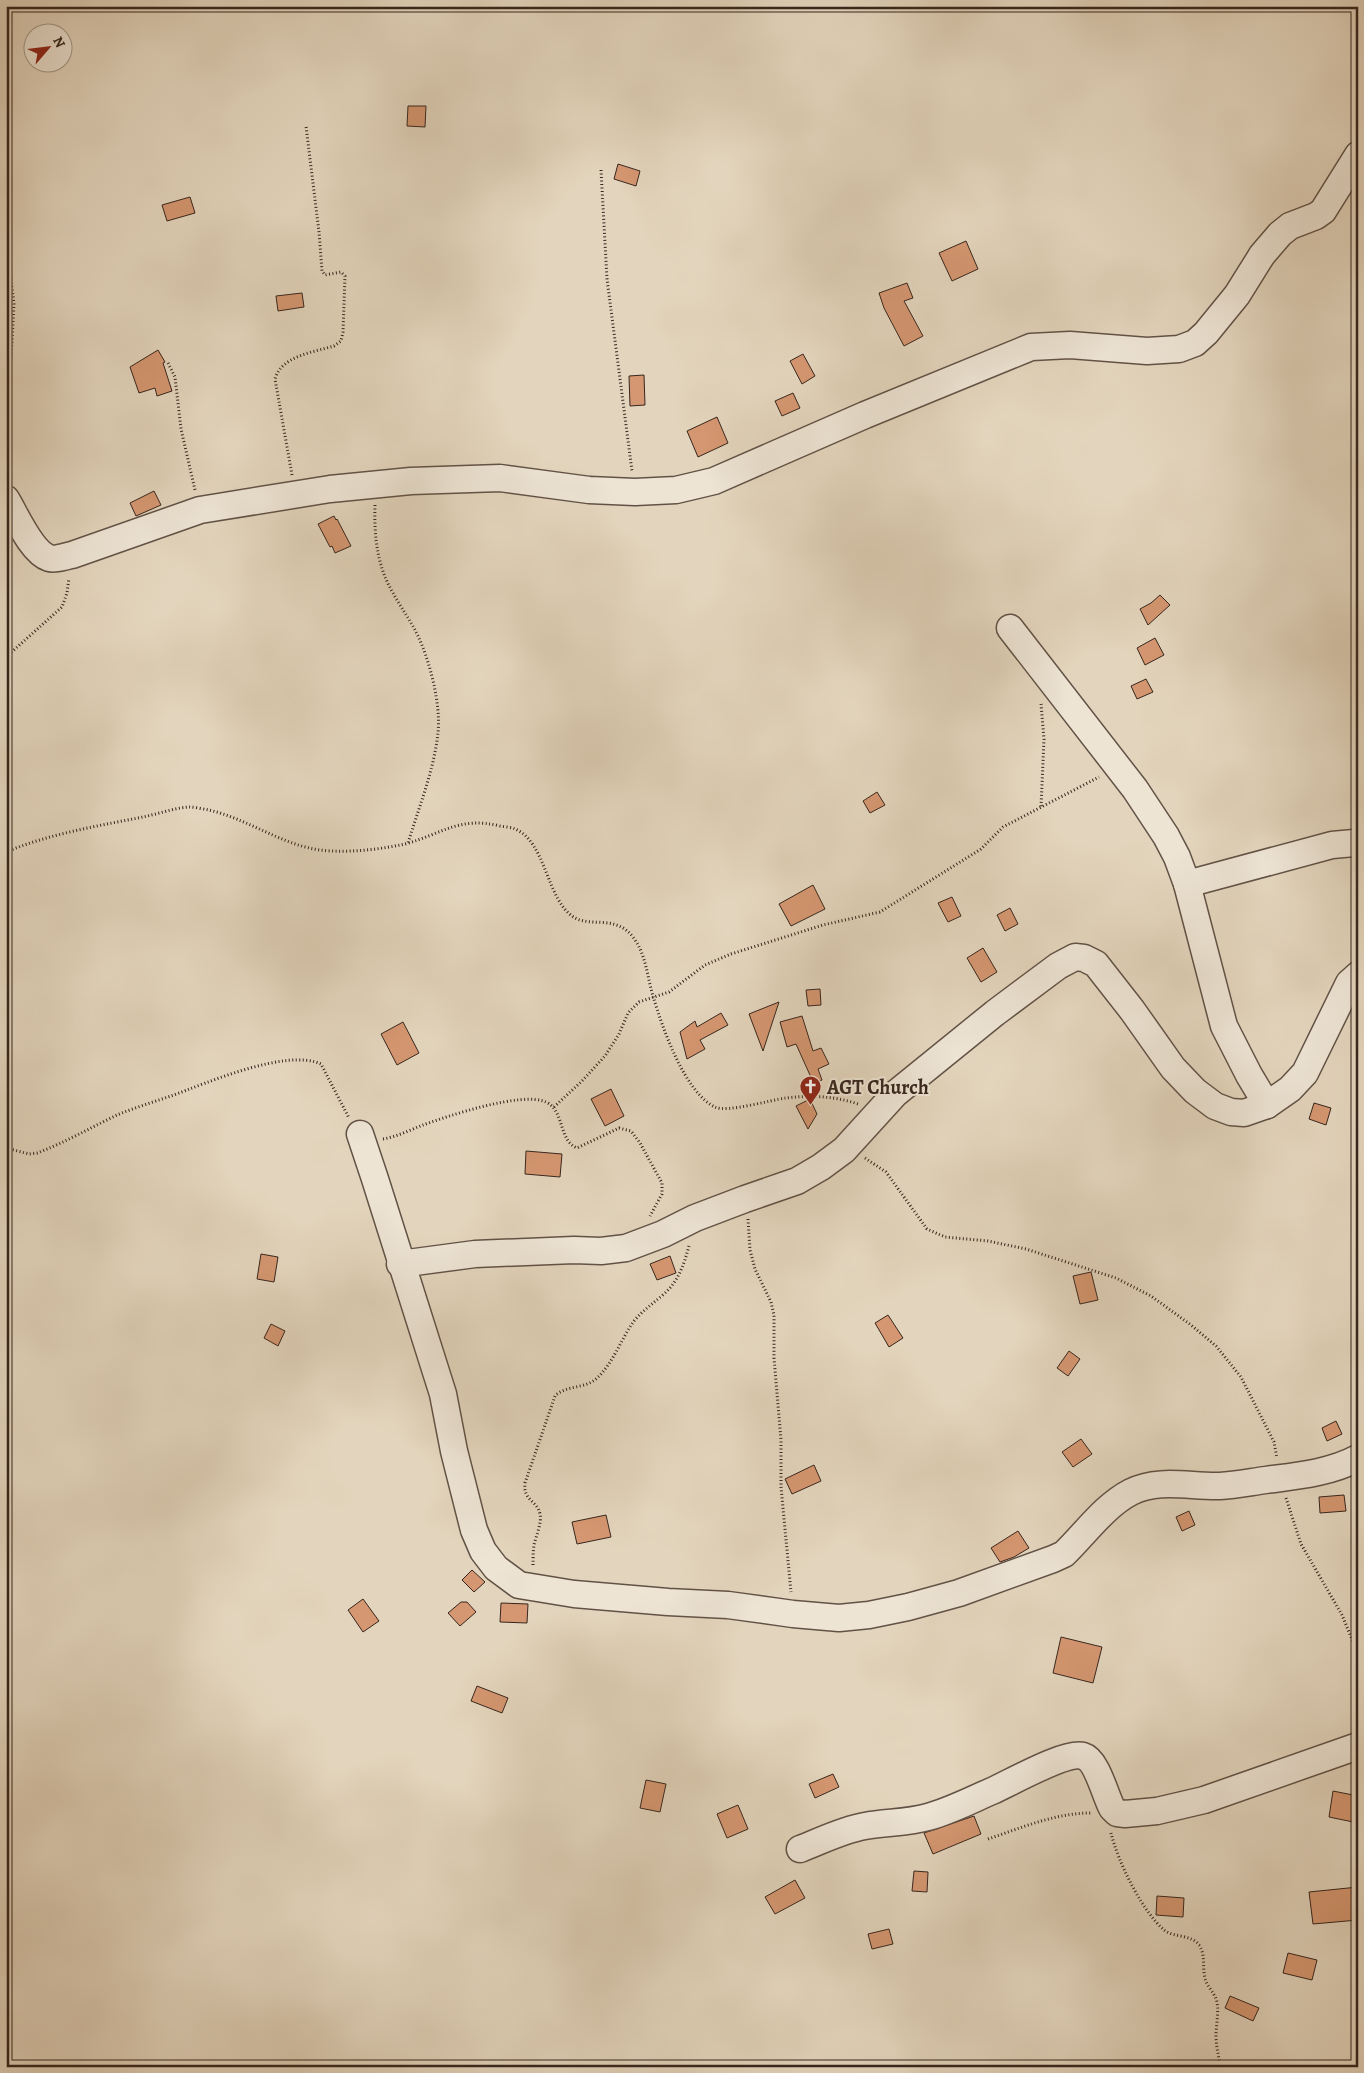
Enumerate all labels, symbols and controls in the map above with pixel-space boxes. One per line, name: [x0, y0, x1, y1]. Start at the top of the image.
north arrow: [22, 22, 72, 72]
text: N: [48, 33, 70, 51]
place label: AGT Church: [826, 1074, 929, 1101]
church icon: AGT Church: [799, 1075, 823, 1106]

